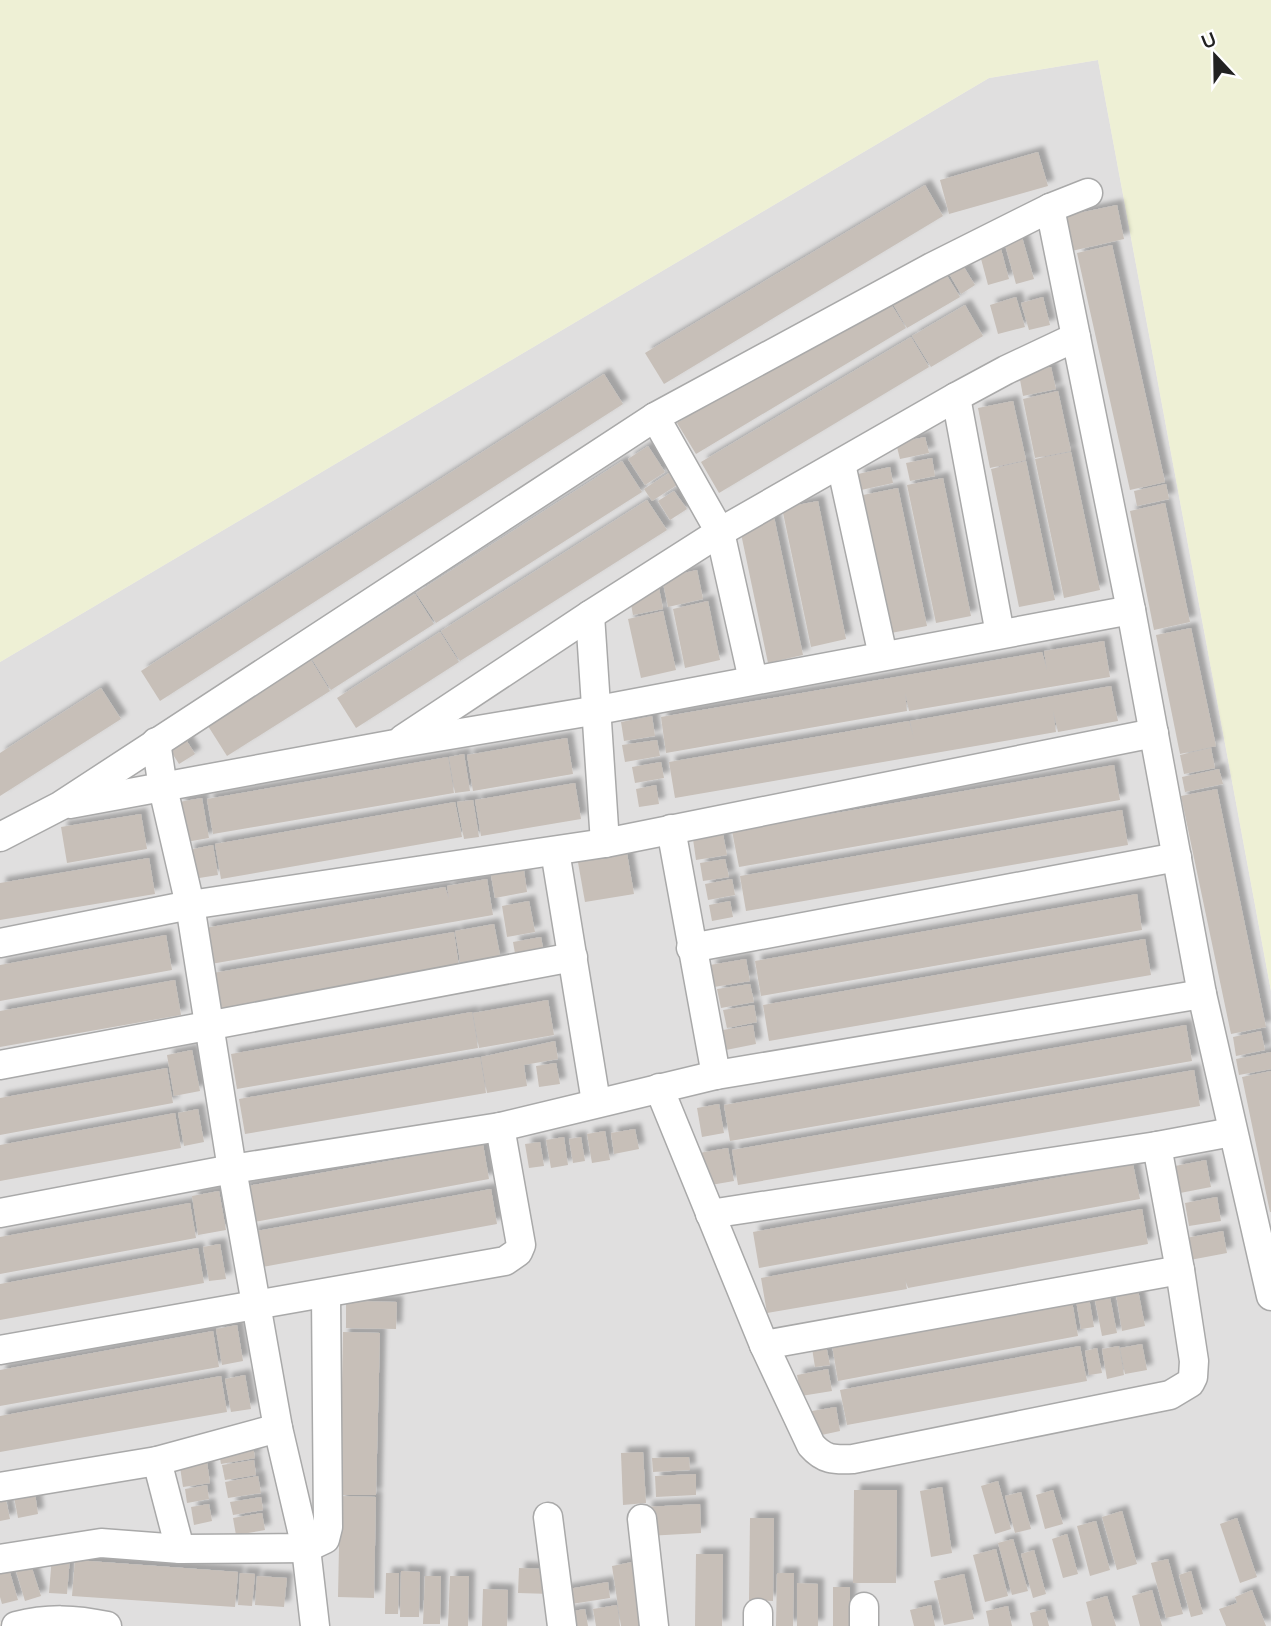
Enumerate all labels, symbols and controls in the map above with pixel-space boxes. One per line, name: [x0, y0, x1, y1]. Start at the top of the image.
north arrow: [1180, 21, 1250, 91]
text: U: [1198, 26, 1220, 56]

